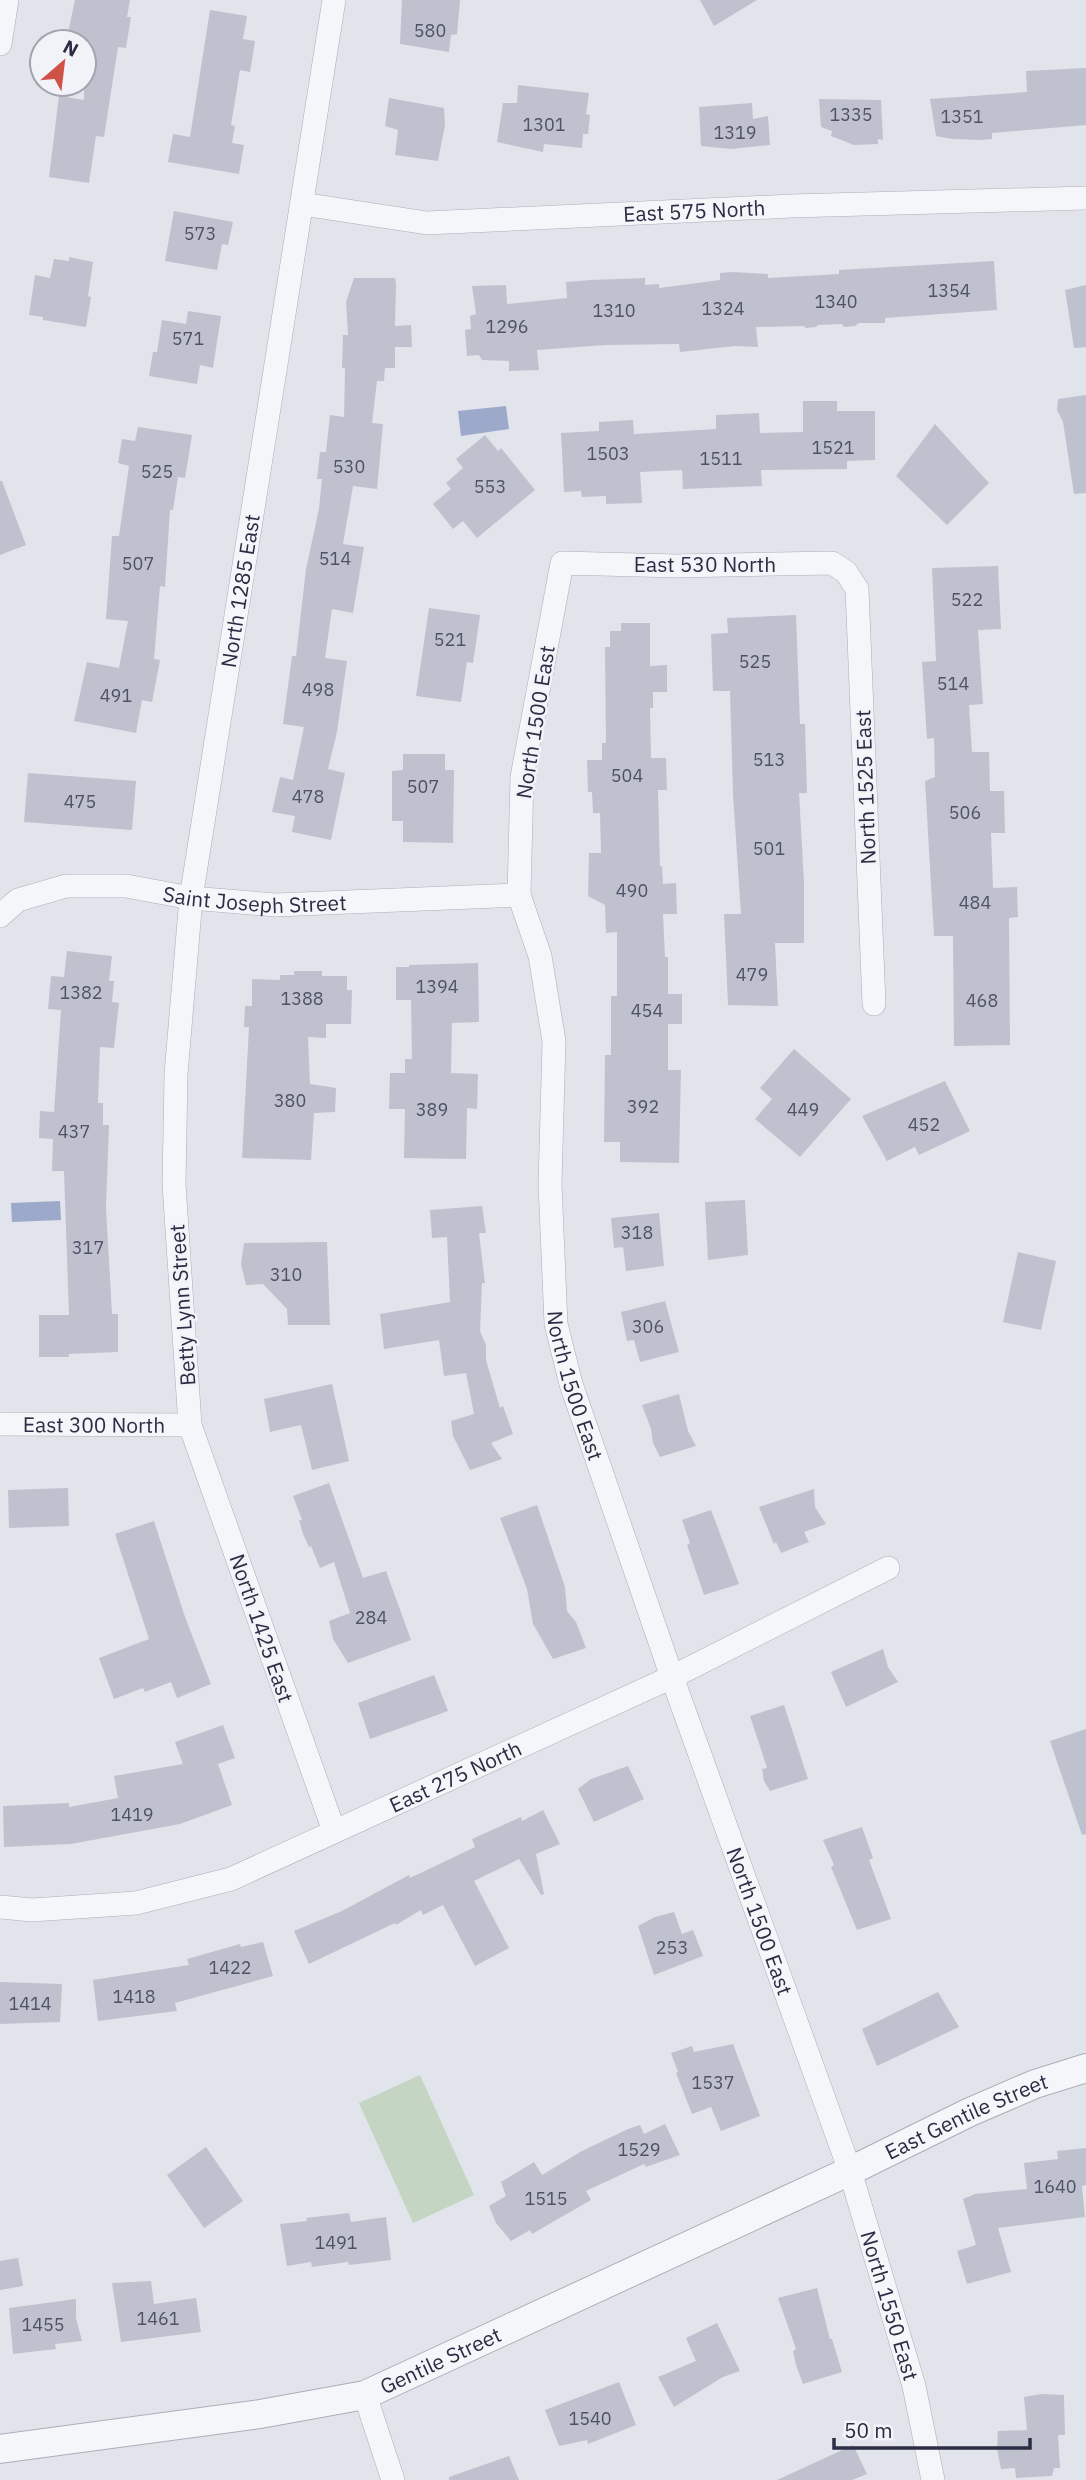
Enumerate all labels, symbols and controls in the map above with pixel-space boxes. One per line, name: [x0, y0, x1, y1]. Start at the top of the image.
house number: 580: [414, 19, 446, 42]
north arrow: [28, 28, 98, 98]
text: N: [59, 34, 83, 62]
house number: 1335: [829, 103, 873, 126]
house number: 1351: [940, 105, 984, 128]
house number: 1301: [522, 113, 566, 136]
house number: 1319: [713, 121, 757, 144]
street label: East 575 North: [622, 193, 766, 228]
house number: 573: [184, 222, 216, 245]
house number: 1354: [927, 279, 971, 302]
house number: 1340: [814, 290, 858, 313]
house number: 1324: [701, 297, 745, 320]
house number: 1310: [592, 299, 636, 322]
house number: 1296: [485, 315, 529, 338]
house number: 571: [172, 327, 204, 350]
house number: 1521: [811, 436, 855, 459]
house number: 1503: [586, 442, 630, 465]
house number: 1511: [699, 447, 743, 470]
house number: 530: [333, 455, 365, 478]
house number: 525: [141, 460, 173, 483]
house number: 553: [474, 475, 506, 498]
street label: North 1285 East: [214, 512, 266, 670]
house number: 514: [319, 547, 351, 570]
street label: East 530 North: [634, 550, 776, 578]
house number: 507: [122, 552, 154, 575]
house number: 522: [951, 588, 983, 611]
house number: 521: [434, 628, 466, 651]
street label: North 1500 East: [509, 643, 561, 801]
house number: 525: [739, 650, 771, 673]
house number: 514: [937, 672, 969, 695]
house number: 498: [302, 678, 334, 701]
house number: 491: [100, 684, 132, 707]
street label: North 1525 East: [848, 709, 882, 865]
house number: 513: [753, 748, 785, 771]
house number: 504: [611, 764, 643, 787]
house number: 507: [407, 775, 439, 798]
house number: 478: [292, 785, 324, 808]
house number: 475: [64, 790, 96, 813]
house number: 506: [949, 801, 981, 824]
house number: 501: [753, 837, 785, 860]
street label: Saint Joseph Street: [161, 879, 347, 919]
house number: 490: [616, 879, 648, 902]
house number: 484: [959, 891, 991, 914]
house number: 479: [736, 963, 768, 986]
house number: 1394: [415, 975, 459, 998]
house number: 1382: [59, 981, 103, 1004]
house number: 1388: [280, 987, 324, 1010]
house number: 468: [966, 989, 998, 1012]
house number: 454: [631, 999, 663, 1022]
house number: 380: [274, 1089, 306, 1112]
house number: 392: [627, 1095, 659, 1118]
house number: 389: [416, 1098, 448, 1121]
house number: 449: [787, 1098, 819, 1121]
house number: 452: [908, 1113, 940, 1136]
house number: 437: [58, 1120, 90, 1143]
house number: 318: [621, 1221, 653, 1244]
street label: Betty Lynn Street: [162, 1223, 202, 1387]
house number: 317: [72, 1236, 104, 1259]
house number: 310: [270, 1263, 302, 1286]
street label: North 1500 East: [541, 1310, 610, 1464]
house number: 306: [632, 1315, 664, 1338]
street label: East 300 North: [23, 1410, 165, 1439]
street label: North 1425 East: [224, 1550, 300, 1706]
house number: 284: [355, 1606, 387, 1629]
street label: East 275 North: [385, 1734, 526, 1819]
house number: 1419: [110, 1803, 154, 1826]
street label: North 1500 East: [720, 1843, 799, 1999]
house number: 253: [656, 1936, 688, 1959]
house number: 1422: [208, 1956, 252, 1979]
house number: 1418: [112, 1985, 156, 2008]
house number: 1414: [8, 1992, 52, 2015]
street label: East Gentile Street: [880, 2067, 1051, 2166]
house number: 1537: [691, 2071, 735, 2094]
house number: 1529: [617, 2138, 661, 2161]
house number: 1640: [1033, 2175, 1077, 2198]
house number: 1515: [524, 2187, 568, 2210]
street label: North 1550 East: [854, 2227, 926, 2384]
house number: 1491: [314, 2231, 358, 2254]
house number: 1461: [136, 2307, 180, 2330]
house number: 1455: [21, 2313, 65, 2336]
street label: Gentile Street: [375, 2320, 505, 2400]
scale bar: [834, 2406, 1030, 2450]
house number: 1540: [568, 2407, 612, 2430]
text: 50 m: [844, 2416, 893, 2444]

